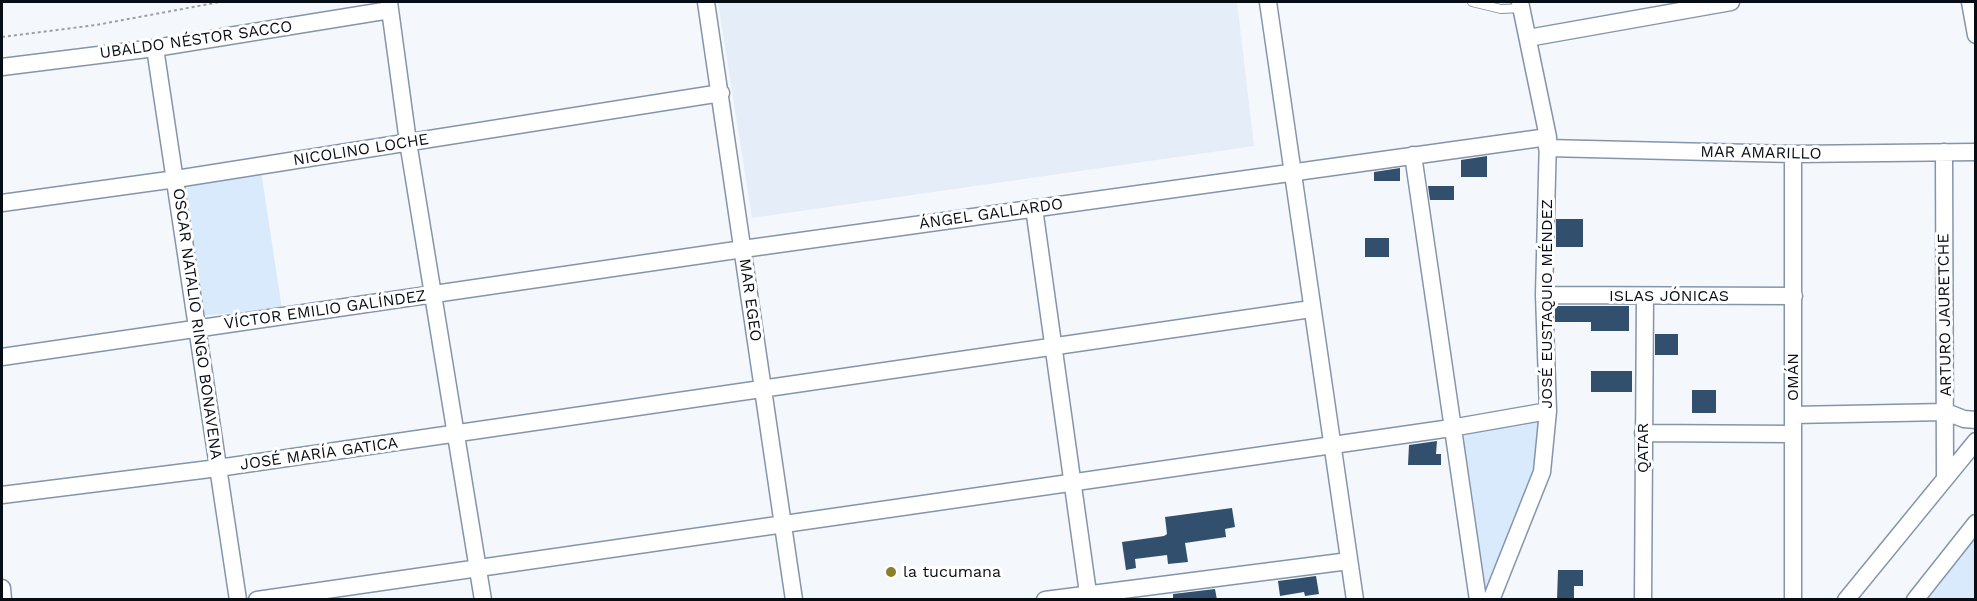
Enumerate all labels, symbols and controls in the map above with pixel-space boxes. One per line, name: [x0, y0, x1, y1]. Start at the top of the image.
street label: UBALDO NÉSTOR SACCO: [99, 17, 293, 63]
street label: NICOLINO LOCHE: [292, 130, 430, 170]
street label: MAR AMARILLO: [1700, 142, 1822, 164]
street label: OSCAR NATALIO RINGO BONAVENA: [168, 187, 226, 461]
street label: ÁNGEL GALLARDO: [918, 194, 1064, 234]
street label: JOSÉ EUSTAQUIO MÉNDEZ: [1537, 199, 1557, 409]
street label: ARTURO JAURETCHE: [1934, 233, 1956, 397]
street label: MAR EGEO: [735, 257, 765, 343]
street label: VÍCTOR EMILIO GALÍNDEZ: [223, 286, 427, 334]
street label: ISLAS JÓNICAS: [1609, 286, 1729, 306]
street label: OMÁN: [1783, 353, 1803, 401]
street label: QATAR: [1633, 423, 1653, 473]
street label: JOSÉ MARÍA GATICA: [239, 433, 399, 475]
place label: la tucumana: [903, 562, 1001, 582]
marker: la tucumana: [884, 565, 898, 579]

